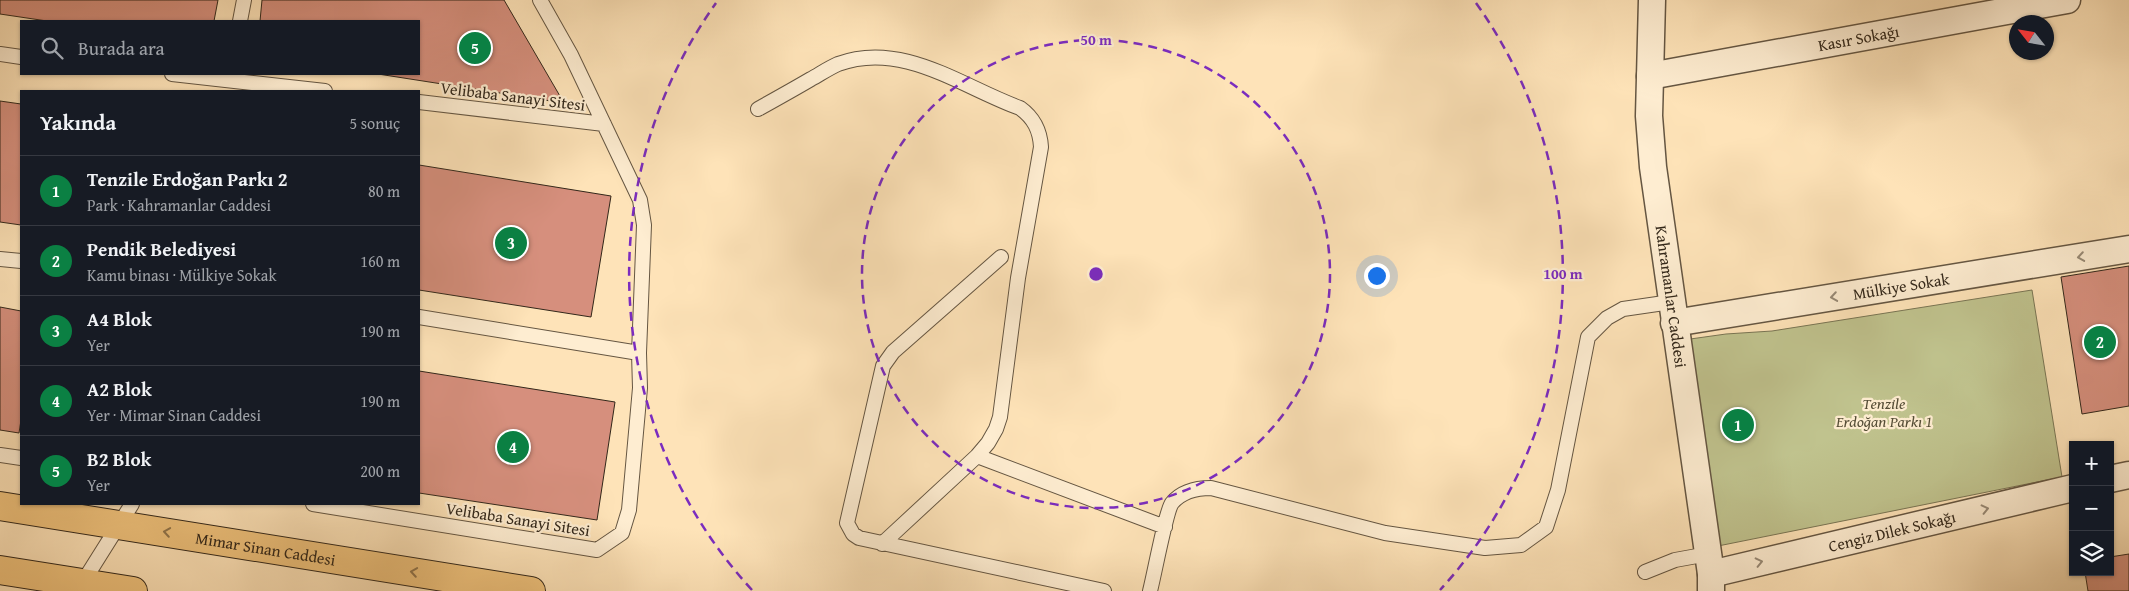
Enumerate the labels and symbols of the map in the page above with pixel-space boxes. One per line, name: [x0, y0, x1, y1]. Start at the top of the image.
north arrow: [2009, 15, 2054, 60]
street label: Kasır Sokağı: [1816, 19, 1902, 57]
pin: 5: [459, 29, 491, 67]
text: 50 m: [1080, 29, 1112, 50]
street label: Velibaba Sanayi Sitesi: [439, 75, 587, 117]
pin: 3: [495, 224, 527, 262]
street label: Kahramanlar Caddesi: [1649, 224, 1694, 370]
one-way arrow: [2077, 251, 2085, 262]
your location: [1364, 263, 1390, 289]
text: 100 m: [1543, 263, 1583, 284]
centre of rings: [1087, 265, 1105, 283]
street label: Mülkiye Sokak: [1851, 266, 1952, 306]
one-way arrow: [1830, 291, 1838, 301]
pin: 2: [2084, 323, 2116, 361]
park label: Tenzile Erdoğan Parkı 1: [1835, 391, 1932, 433]
pin: 1: [1722, 406, 1754, 444]
pin: 4: [497, 428, 529, 466]
street label: Velibaba Sanayi Sitesi: [444, 496, 592, 542]
street label: Cengiz Dilek Sokağı: [1826, 504, 1959, 558]
one-way arrow: [1980, 504, 1989, 515]
street label: Mimar Sinan Caddesi: [194, 525, 338, 572]
one-way arrow: [163, 527, 171, 538]
one-way arrow: [1754, 557, 1763, 568]
one-way arrow: [409, 567, 417, 578]

